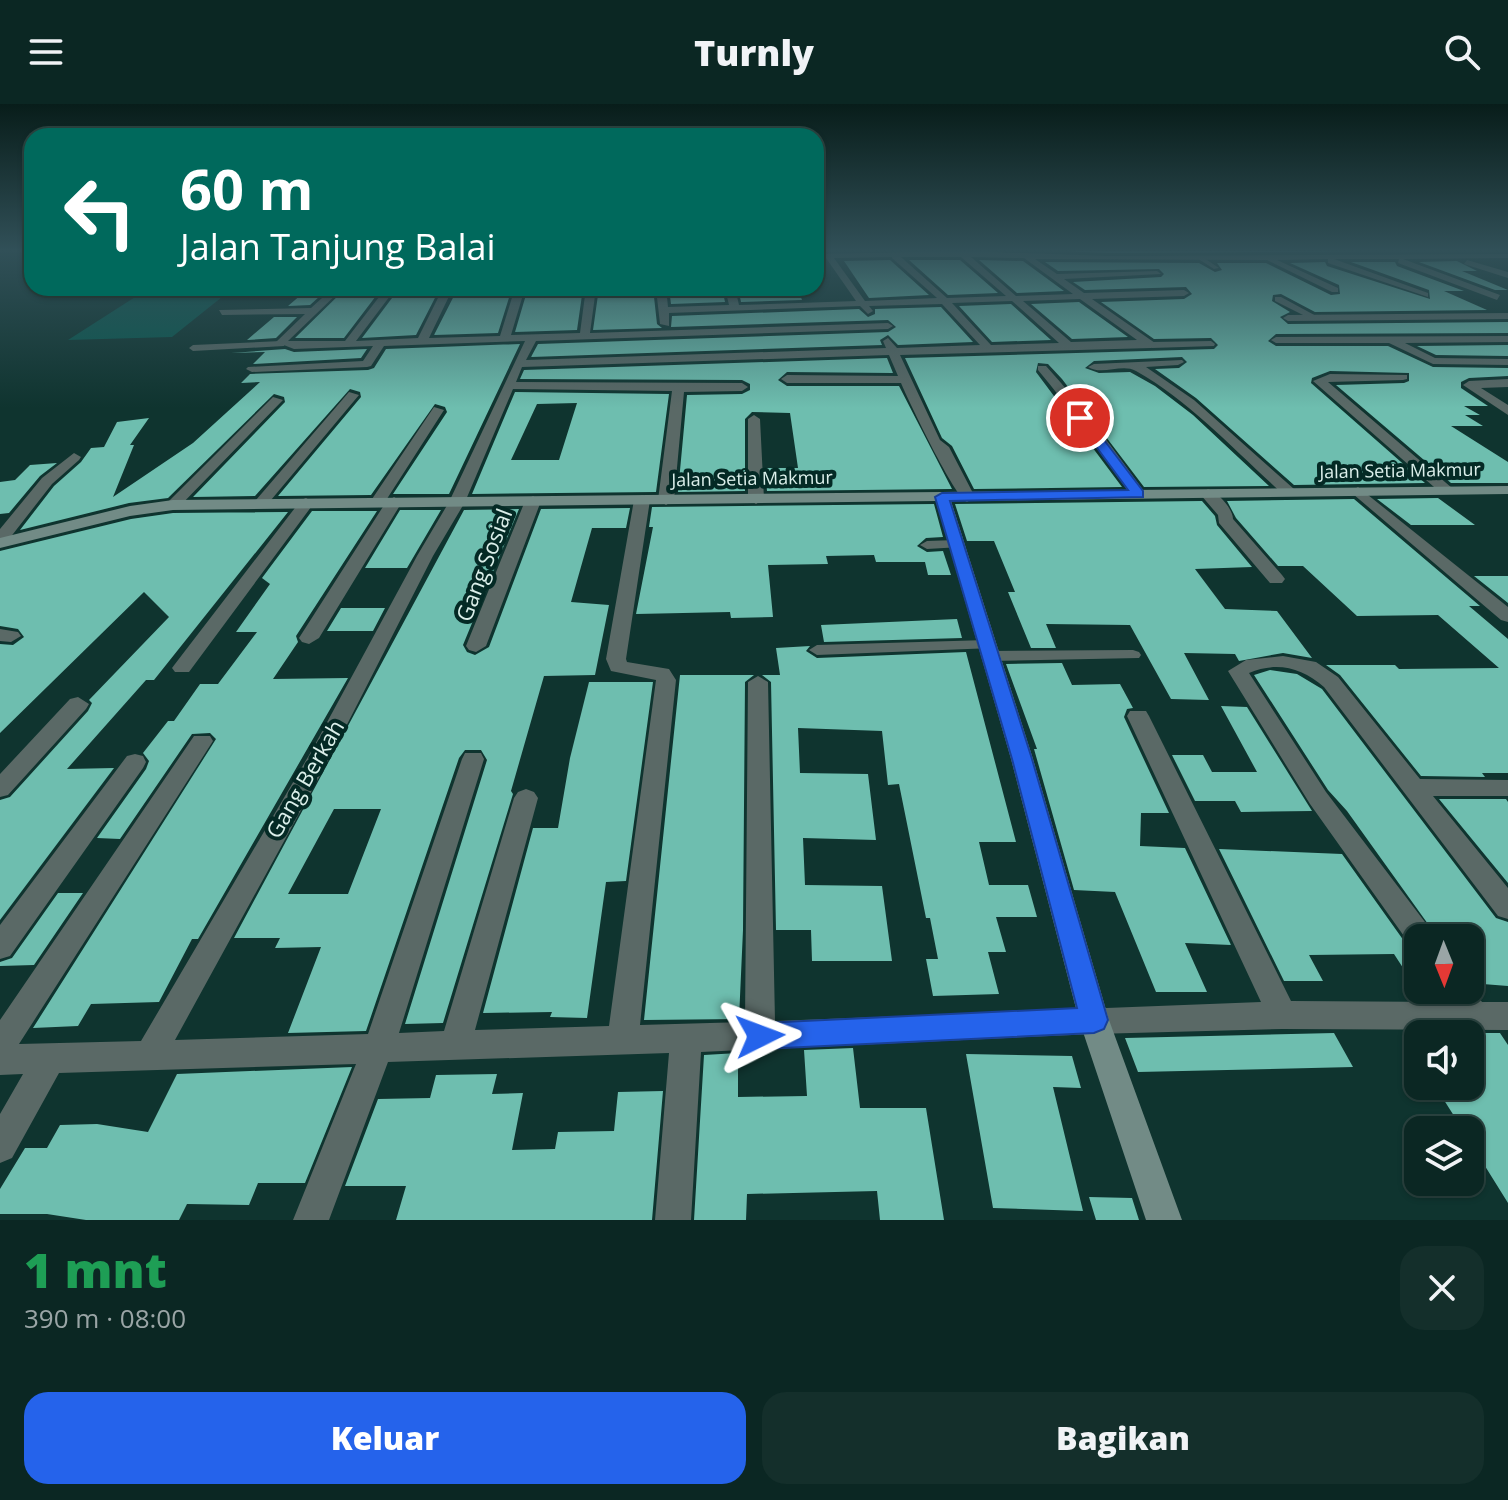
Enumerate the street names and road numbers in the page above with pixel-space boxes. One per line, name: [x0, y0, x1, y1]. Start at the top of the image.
street label: Jalan Setia Makmur: [1317, 457, 1482, 483]
street label: Jalan Setia Makmur: [669, 465, 834, 491]
street label: Gang Sosial: [448, 504, 518, 625]
street label: Gang Berkah: [258, 714, 350, 843]

